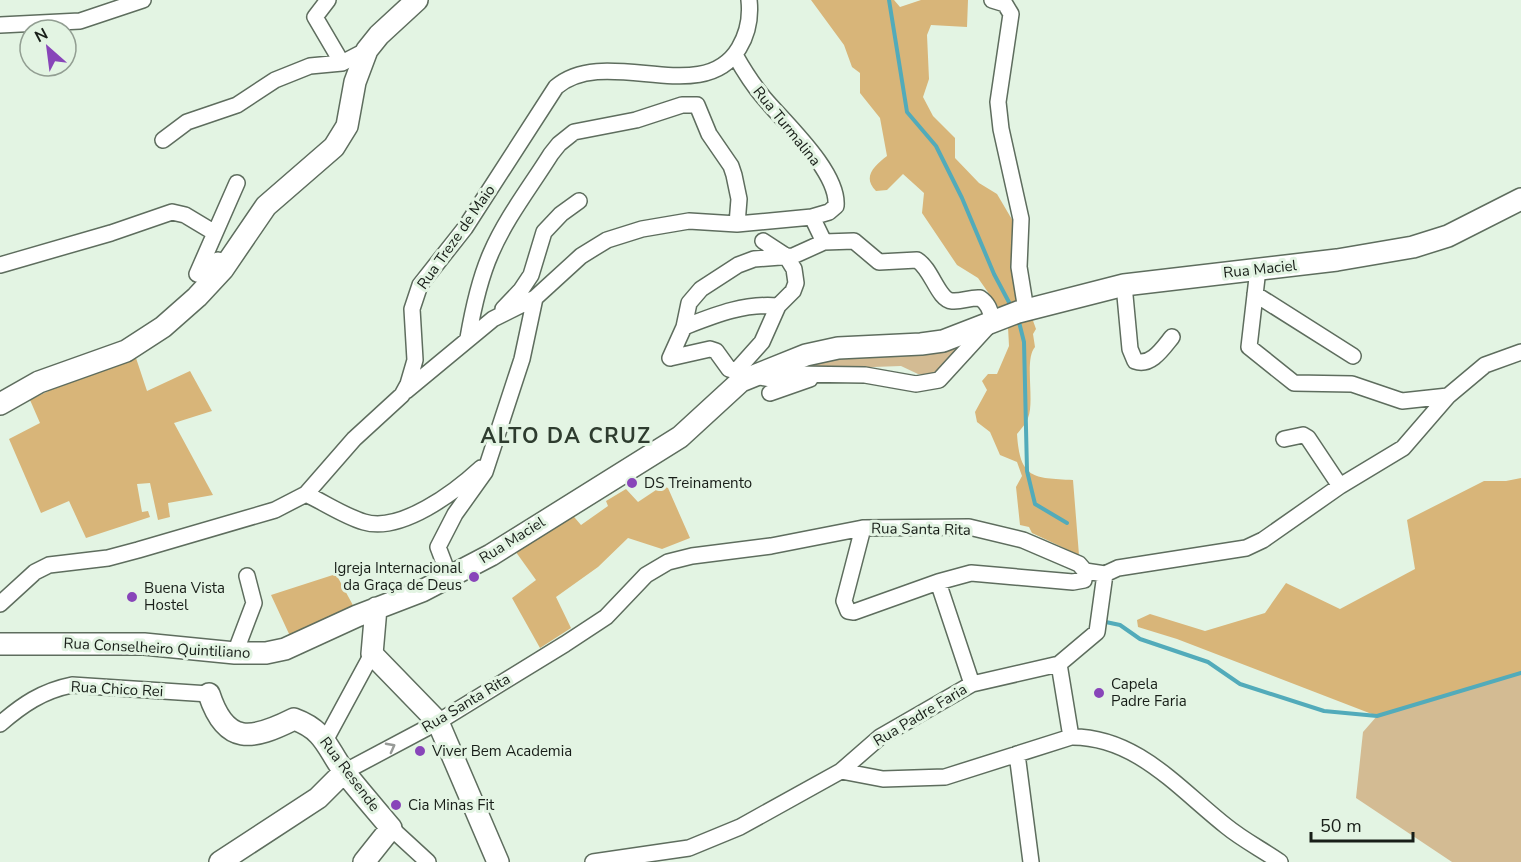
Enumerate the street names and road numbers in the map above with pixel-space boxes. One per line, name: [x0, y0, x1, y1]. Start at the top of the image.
street label: Rua Turmalina: [749, 82, 825, 170]
street label: Rua Treze de Maio: [412, 181, 500, 293]
street label: Rua Maciel: [1222, 255, 1298, 283]
street label: Rua Maciel: [475, 512, 549, 568]
street label: Rua Santa Rita: [871, 518, 971, 540]
street label: Rua Conselheiro Quintiliano: [63, 633, 251, 663]
street label: Rua Santa Rita: [418, 669, 514, 737]
street label: Rua Chico Rei: [70, 677, 164, 701]
street label: Rua Padre Faria: [869, 679, 971, 751]
street label: Rua Resende: [315, 733, 385, 815]

